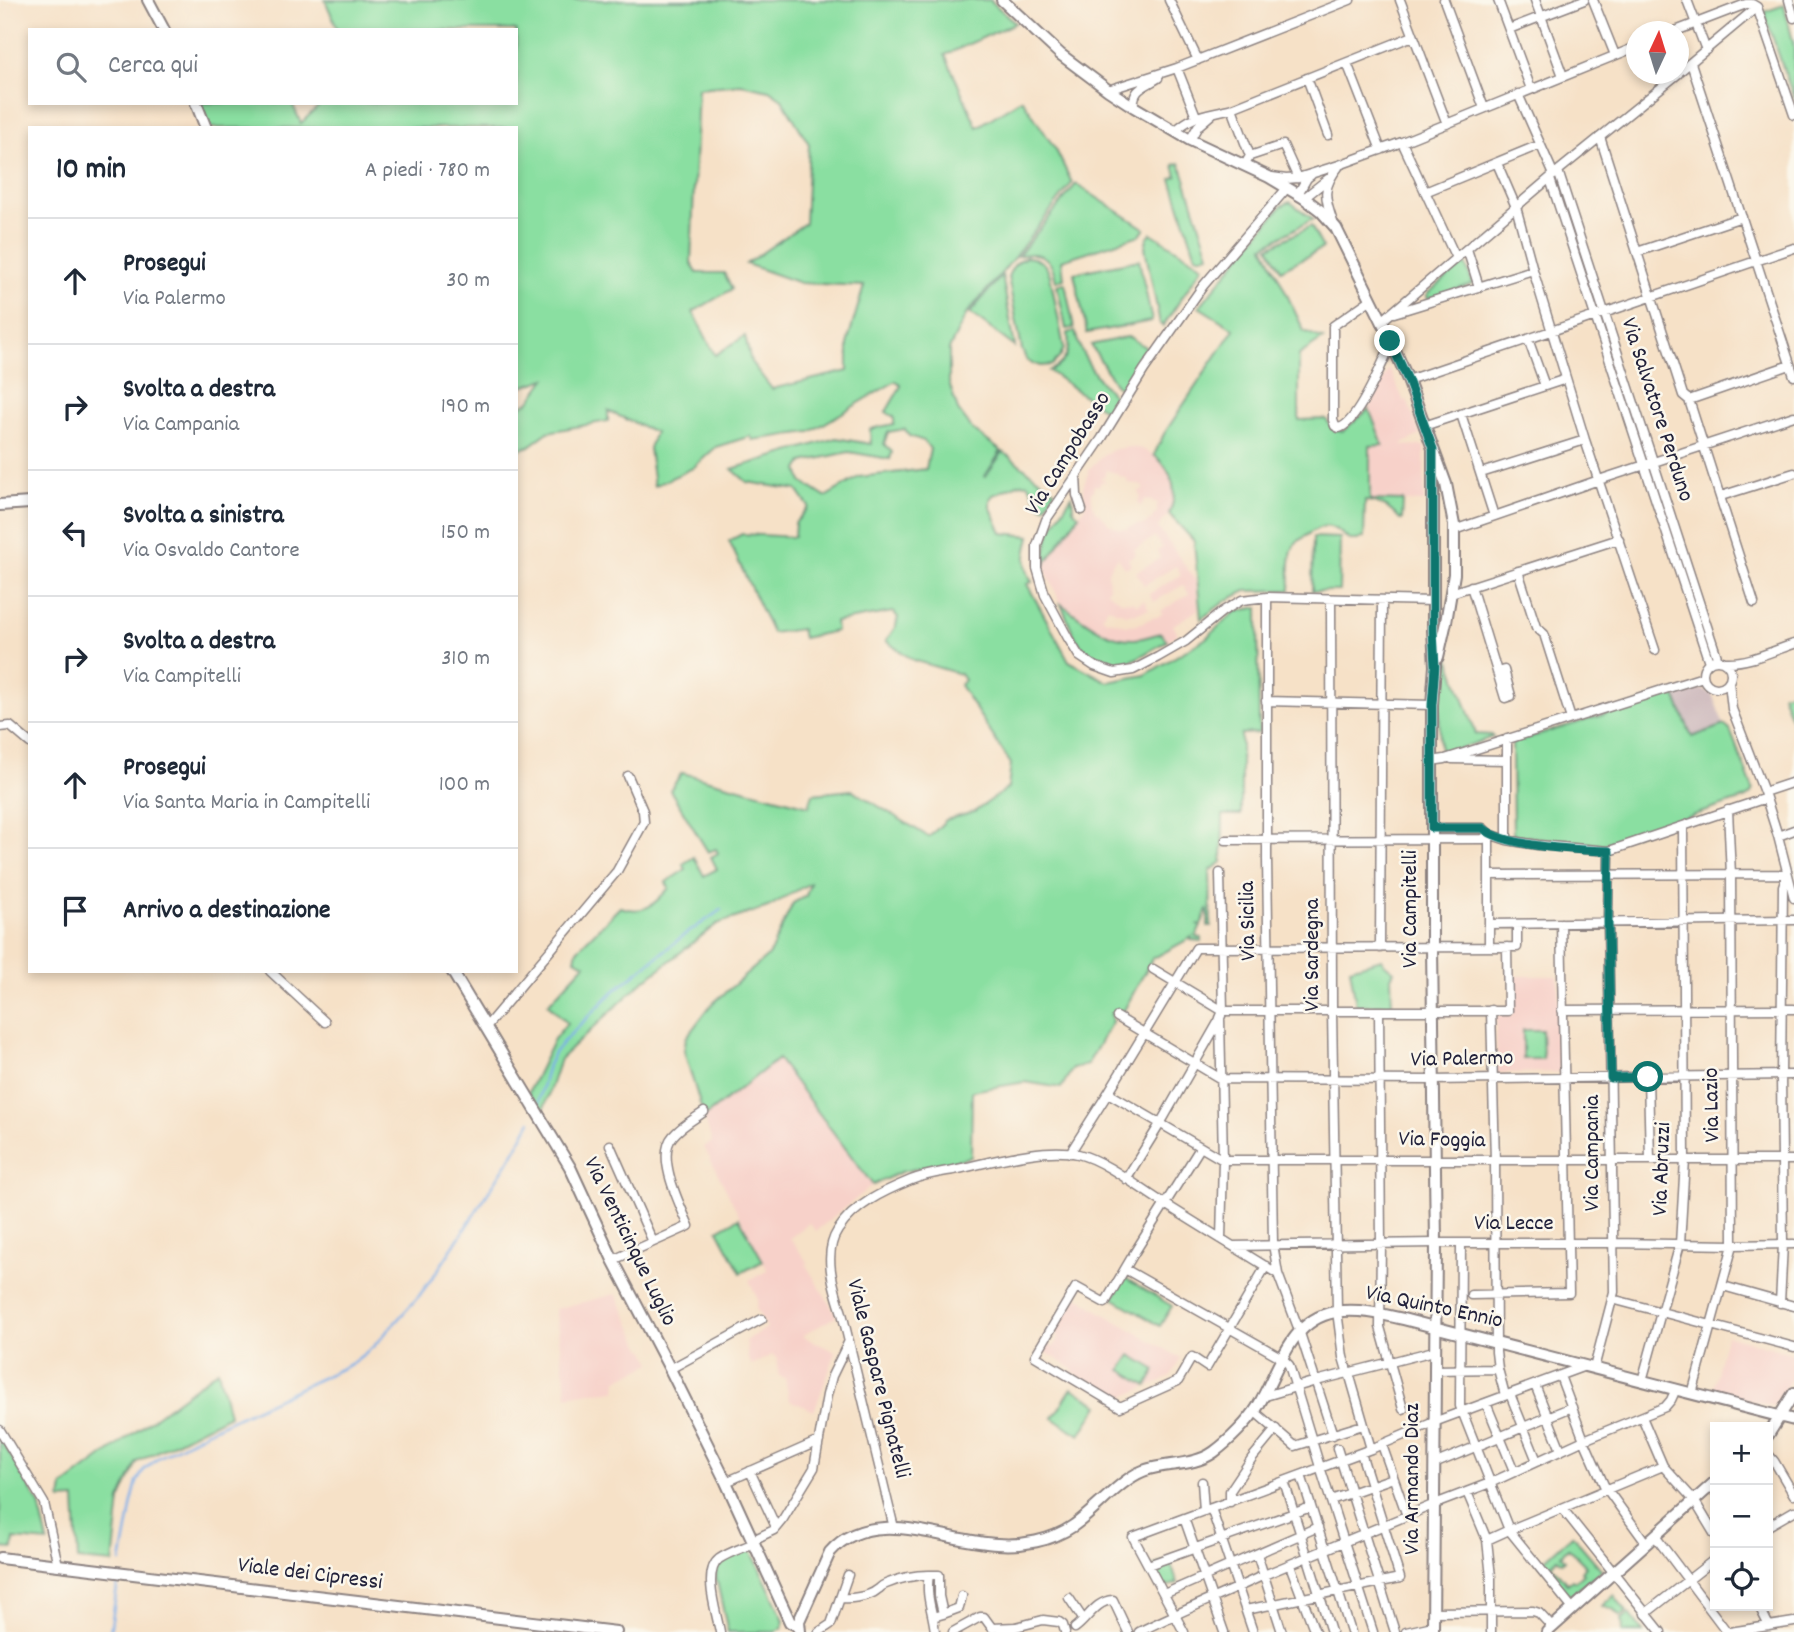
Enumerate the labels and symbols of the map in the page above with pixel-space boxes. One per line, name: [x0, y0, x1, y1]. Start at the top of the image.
north arrow: [1626, 21, 1689, 84]
street label: Via Salvatore Perduno: [1611, 314, 1701, 506]
route end: [1374, 325, 1405, 356]
street label: Via Campobasso: [1018, 386, 1120, 522]
street label: Via Campitelli: [1395, 850, 1428, 968]
street label: Via Sicilia: [1232, 880, 1266, 961]
street label: Via Sardegna: [1297, 897, 1330, 1012]
street label: Via Palermo: [1410, 1043, 1514, 1077]
route start: [1632, 1061, 1663, 1092]
street label: Via Lazio: [1696, 1067, 1730, 1143]
street label: Via Campania: [1577, 1094, 1610, 1211]
street label: Via Abruzzi: [1645, 1121, 1681, 1217]
street label: Via Foggia: [1398, 1124, 1487, 1158]
street label: Via Venticinque Luglio: [574, 1152, 684, 1332]
street label: Via Lecce: [1474, 1208, 1554, 1241]
street label: Viale Gaspare Pignatelli: [836, 1276, 918, 1482]
street label: Via Quinto Ennio: [1362, 1277, 1506, 1339]
street label: Via Armando Diaz: [1397, 1403, 1430, 1555]
street label: Viale dei Cipressi: [236, 1550, 384, 1600]

